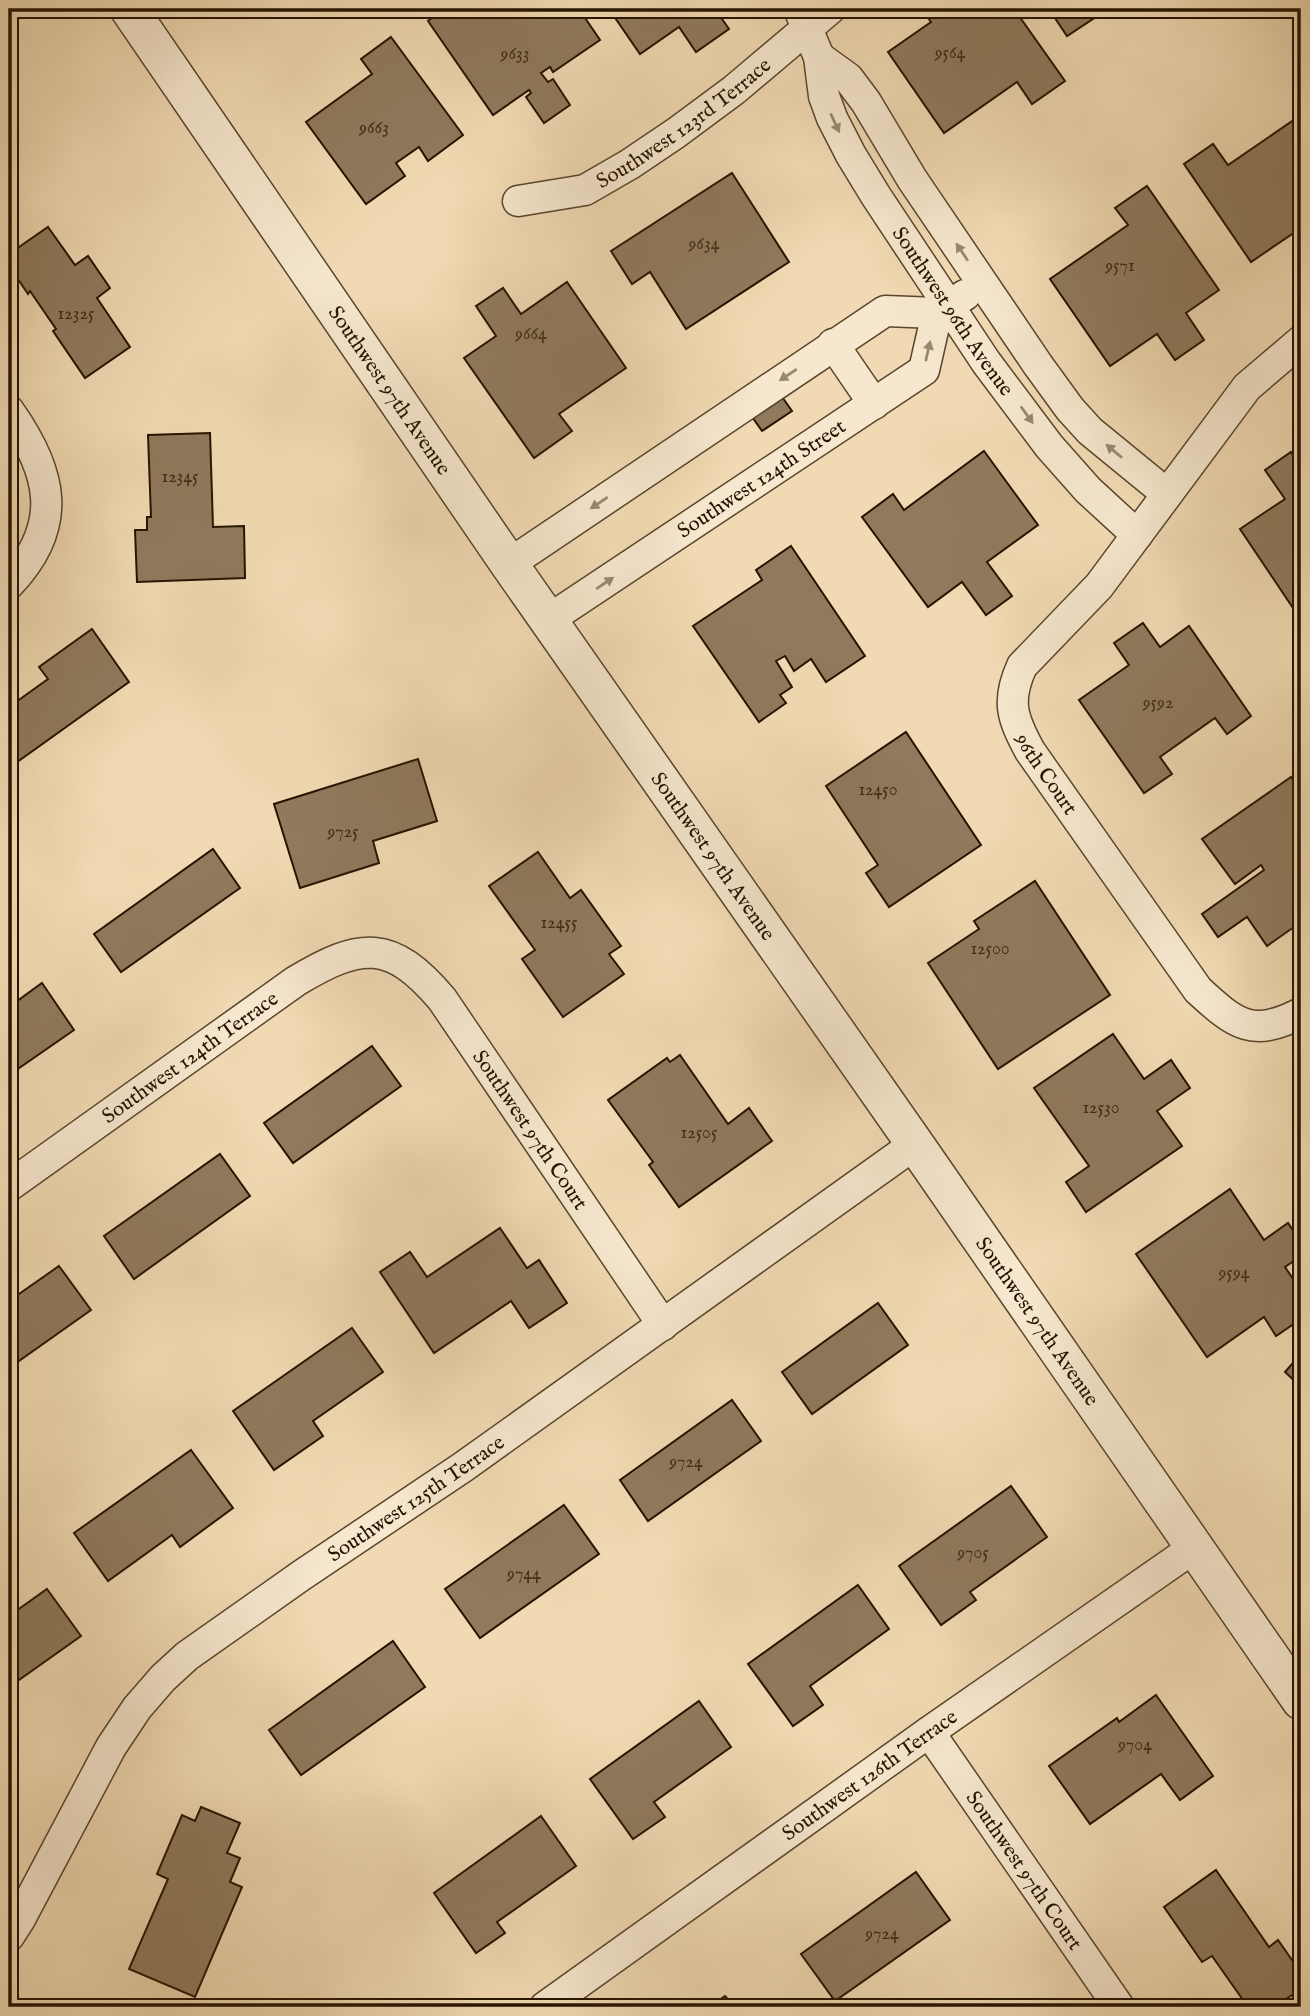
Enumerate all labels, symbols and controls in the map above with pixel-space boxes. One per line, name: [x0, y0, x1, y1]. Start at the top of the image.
house number: 9564: [934, 42, 966, 65]
house number: 9633: [500, 43, 529, 66]
street label: Southwest 123rd Terrace: [592, 52, 778, 196]
one-way arrow: [829, 113, 841, 133]
house number: 9663: [358, 117, 389, 140]
street label: Southwest 96th Avenue: [885, 222, 1019, 402]
house number: 9634: [688, 233, 720, 256]
one-way arrow: [955, 242, 968, 262]
house number: 9571: [1104, 255, 1135, 278]
street label: Southwest 97th Avenue: [321, 301, 457, 481]
house number: 12325: [58, 303, 95, 326]
house number: 9664: [514, 323, 547, 346]
one-way arrow: [923, 340, 934, 362]
one-way arrow: [779, 368, 797, 382]
one-way arrow: [1020, 406, 1034, 424]
street label: Southwest 124th Street: [673, 414, 851, 545]
one-way arrow: [1106, 444, 1123, 459]
house number: 12345: [161, 466, 199, 489]
one-way arrow: [589, 496, 609, 509]
one-way arrow: [595, 576, 615, 589]
house number: 9592: [1142, 692, 1173, 715]
street label: 96th Court: [1008, 728, 1083, 821]
street label: Southwest 97th Avenue: [644, 767, 781, 947]
house number: 12450: [858, 779, 898, 802]
house number: 9725: [326, 821, 359, 844]
house number: 12455: [541, 912, 578, 935]
house number: 12500: [970, 938, 1010, 961]
street label: Southwest 124th Terrace: [97, 986, 284, 1130]
street label: Southwest 97th Court: [465, 1045, 593, 1216]
house number: 12530: [1082, 1097, 1120, 1120]
house number: 12505: [681, 1122, 718, 1145]
street label: Southwest 97th Avenue: [968, 1232, 1105, 1412]
house number: 9594: [1218, 1262, 1250, 1285]
street label: Southwest 125th Terrace: [323, 1429, 511, 1569]
house number: 9724: [668, 1451, 703, 1474]
house number: 9705: [956, 1542, 989, 1565]
house number: 9744: [506, 1563, 541, 1586]
street label: Southwest 126th Terrace: [777, 1704, 964, 1848]
house number: 9704: [1117, 1734, 1152, 1757]
street label: Southwest 97th Court: [959, 1786, 1088, 1956]
house number: 9724: [864, 1923, 899, 1946]

